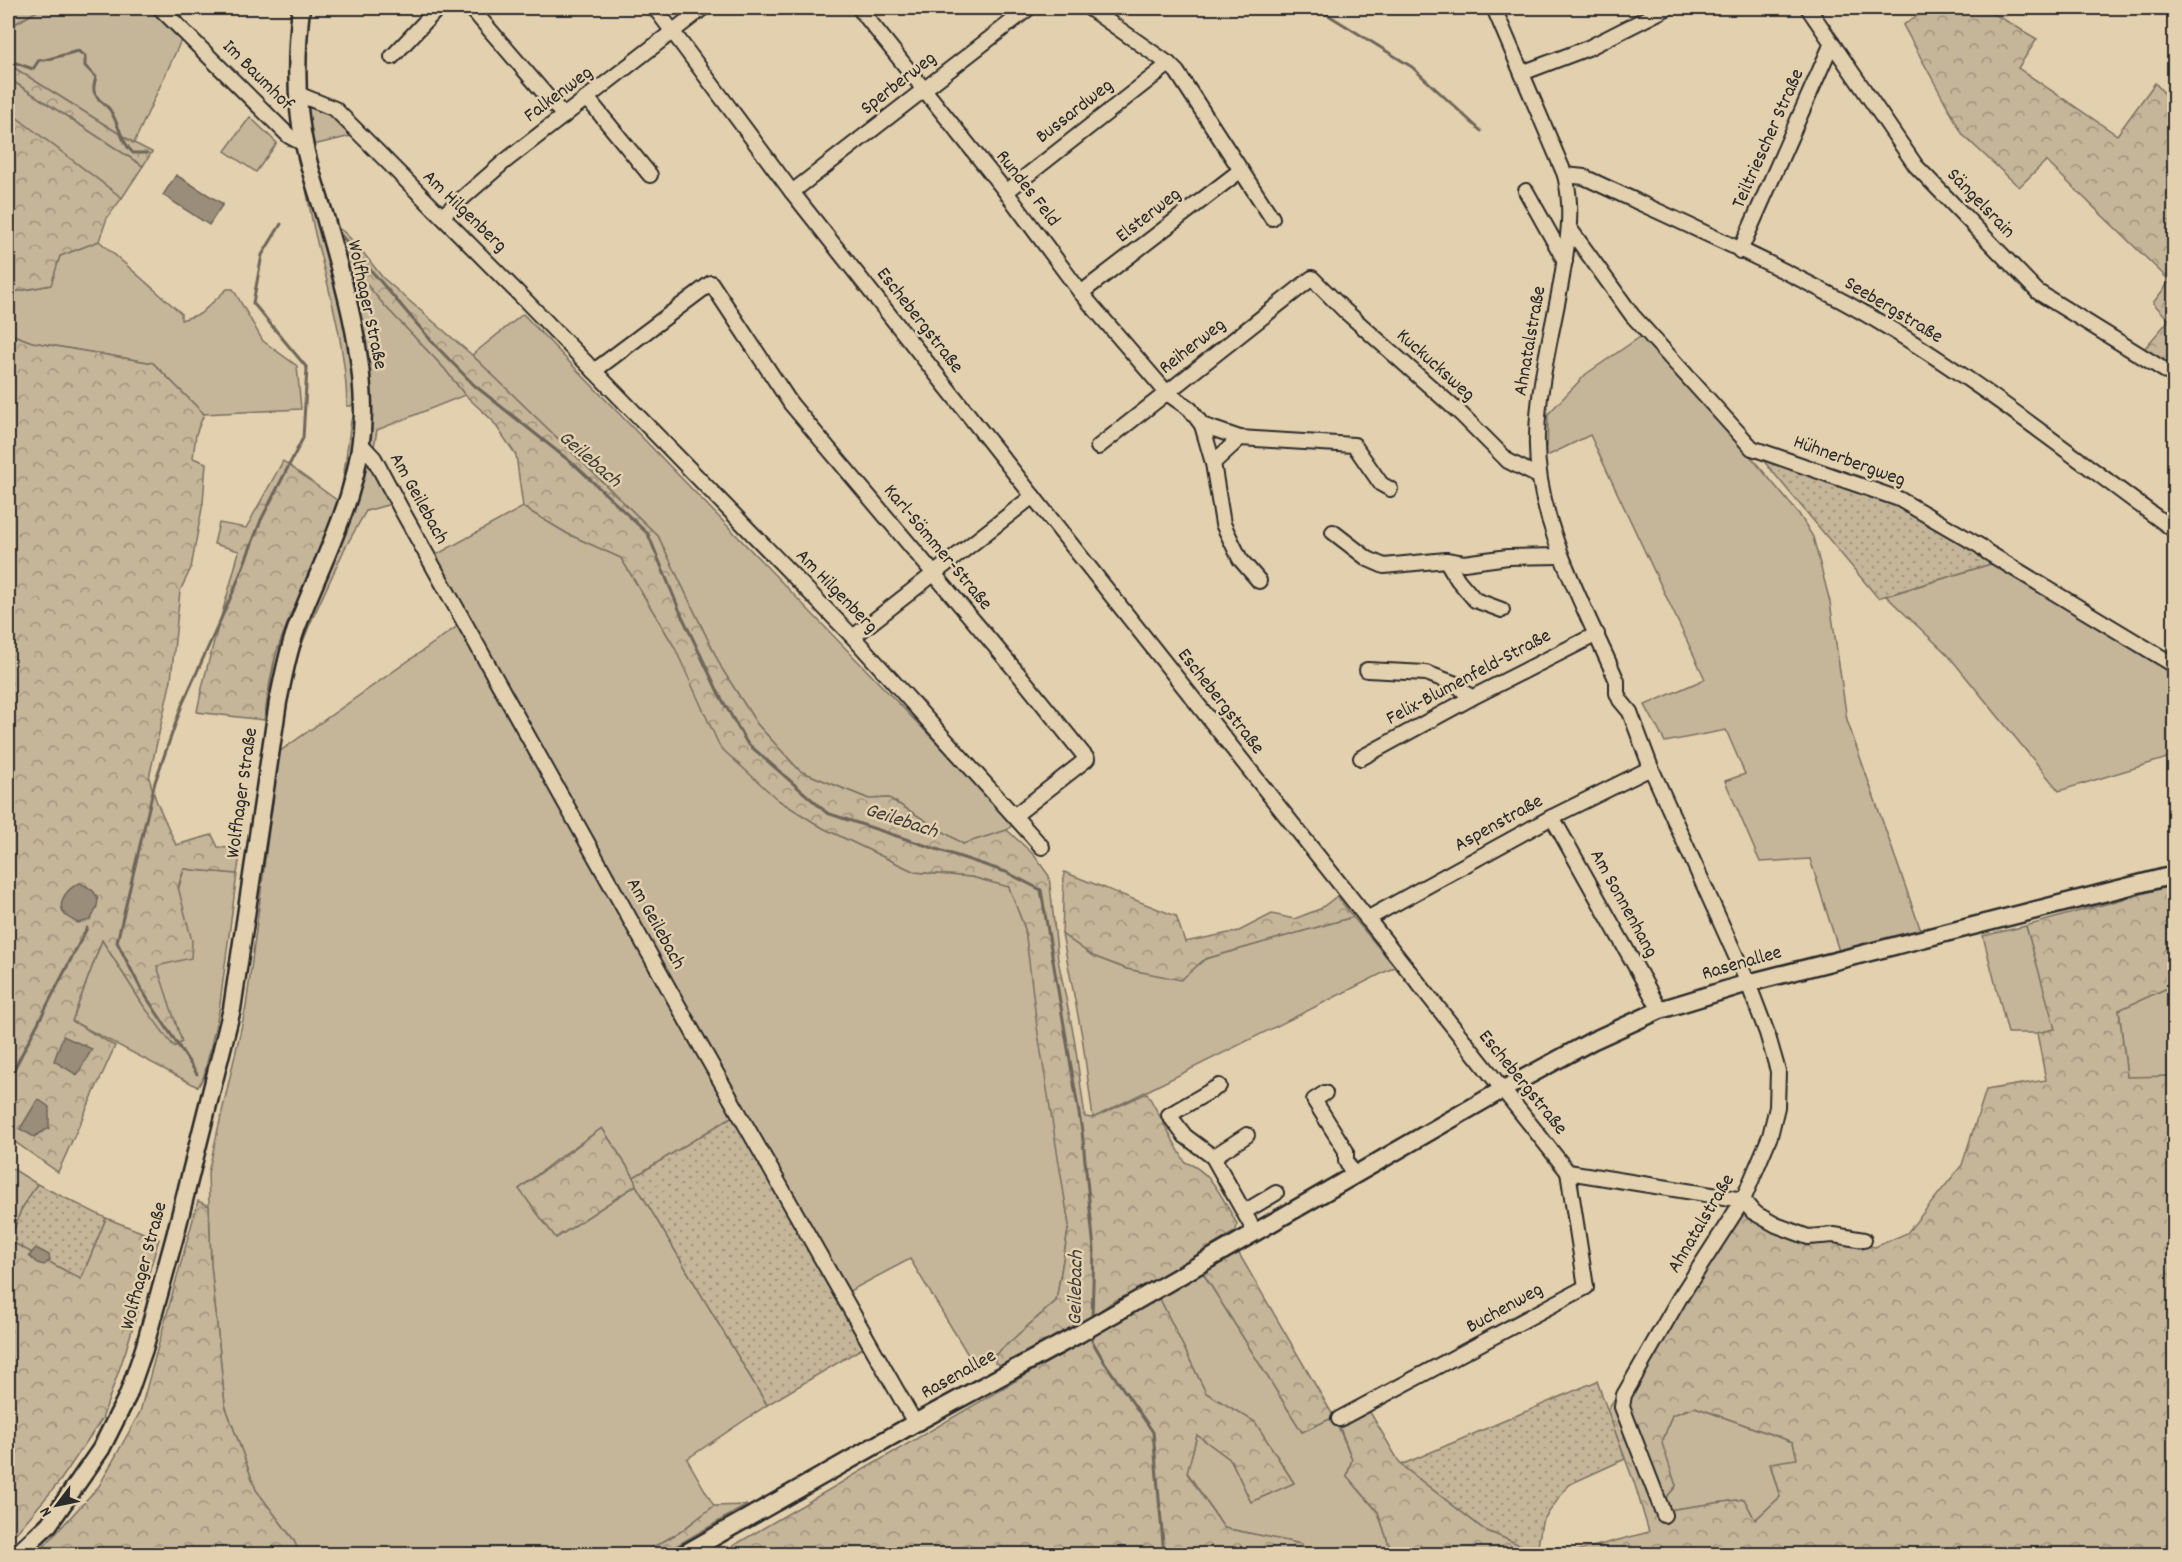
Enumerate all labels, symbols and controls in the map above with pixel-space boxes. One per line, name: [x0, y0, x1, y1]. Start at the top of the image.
street label: Im Baumhof: [215, 34, 300, 119]
street label: Sperberweg: [855, 45, 943, 123]
street label: Falkenweg: [519, 60, 599, 130]
street label: Teiltriescher Straße: [1726, 65, 1812, 213]
street label: Bussardweg: [1030, 73, 1120, 151]
street label: Rundes Feld: [988, 145, 1066, 233]
street label: Sängelsrain: [1939, 162, 2021, 246]
street label: Am Hilgenberg: [415, 164, 513, 260]
street label: Elsterweg: [1110, 181, 1188, 251]
street label: Wolfhager Straße: [339, 238, 393, 372]
street label: Eschebergstraße: [869, 262, 970, 380]
street label: Seebergstraße: [1838, 270, 1948, 352]
street label: Ahnatalstraße: [1508, 284, 1554, 398]
street label: Reiherweg: [1154, 312, 1232, 382]
street label: Kuckucksweg: [1389, 323, 1481, 409]
water label: Geilebach: [551, 424, 628, 497]
street label: Hühnerbergweg: [1789, 429, 1909, 495]
street label: Am Geilebach: [381, 448, 455, 550]
street label: Karl-Sömmer-Straße: [876, 479, 998, 617]
street label: Am Hilgenberg: [788, 543, 884, 641]
street label: Felix-Blumenfeld-Straße: [1382, 623, 1557, 733]
street label: Eschebergstraße: [1170, 643, 1271, 761]
street label: Wolfhager Straße: [220, 726, 266, 860]
street label: Aspenstraße: [1450, 788, 1549, 860]
water label: Geilebach: [861, 796, 943, 848]
street label: Am Sonnenhang: [1582, 845, 1664, 963]
street label: Am Geilebach: [618, 873, 692, 975]
street label: Rasenallee: [1699, 939, 1785, 989]
street label: Eschebergstraße: [1471, 1024, 1573, 1142]
street label: Ahnatalstraße: [1661, 1169, 1743, 1279]
street label: Wolfhager Straße: [114, 1199, 176, 1333]
water label: Geilebach: [1061, 1249, 1093, 1326]
street label: Buchenweg: [1462, 1276, 1548, 1342]
street label: Rasenallee: [916, 1343, 1002, 1407]
north arrow: [27, 1475, 87, 1535]
text: N: [35, 1502, 58, 1521]

